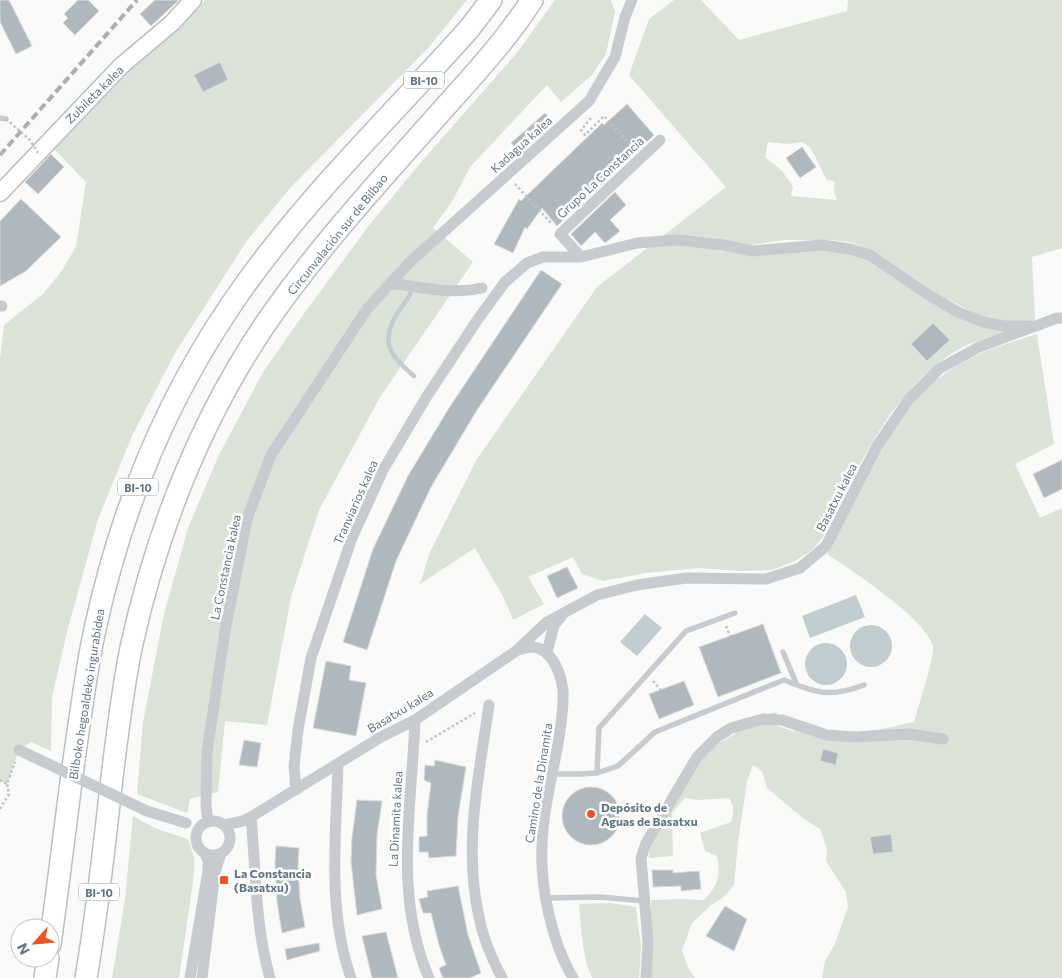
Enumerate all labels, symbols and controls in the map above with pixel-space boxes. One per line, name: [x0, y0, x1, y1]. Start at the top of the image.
street label: Zubileta kalea: [62, 62, 126, 126]
road number: BI-10: [404, 72, 444, 88]
street label: Kadagua kalea: [487, 113, 555, 175]
street label: Grupo La Constancia: [554, 133, 646, 221]
street label: Circunvalación sur de Bilbao: [284, 171, 390, 297]
street label: Tranviarios kalea: [330, 458, 380, 546]
street label: Basatxu kalea: [813, 461, 859, 533]
road number: BI-10: [118, 478, 158, 496]
street label: La Constancia kalea: [207, 513, 243, 621]
street label: Bilboko hegoaldeko ingurabidea: [66, 608, 106, 780]
street label: Basatxu kalea: [364, 685, 436, 735]
street label: Camino de la Dinamita: [522, 722, 554, 844]
street label: La Dinamita kalea: [385, 771, 405, 867]
place label: Depósito de Aguas de Basatxu: [601, 800, 698, 828]
marker: Depósito de Aguas de Basatxu: [585, 808, 597, 820]
place label: La Constancia (Basatxu): [234, 866, 311, 894]
marker: La Constancia (Basatxu): [218, 874, 230, 886]
road number: BI-10: [79, 884, 119, 900]
north arrow: [10, 918, 60, 968]
text: N: [13, 941, 33, 958]

